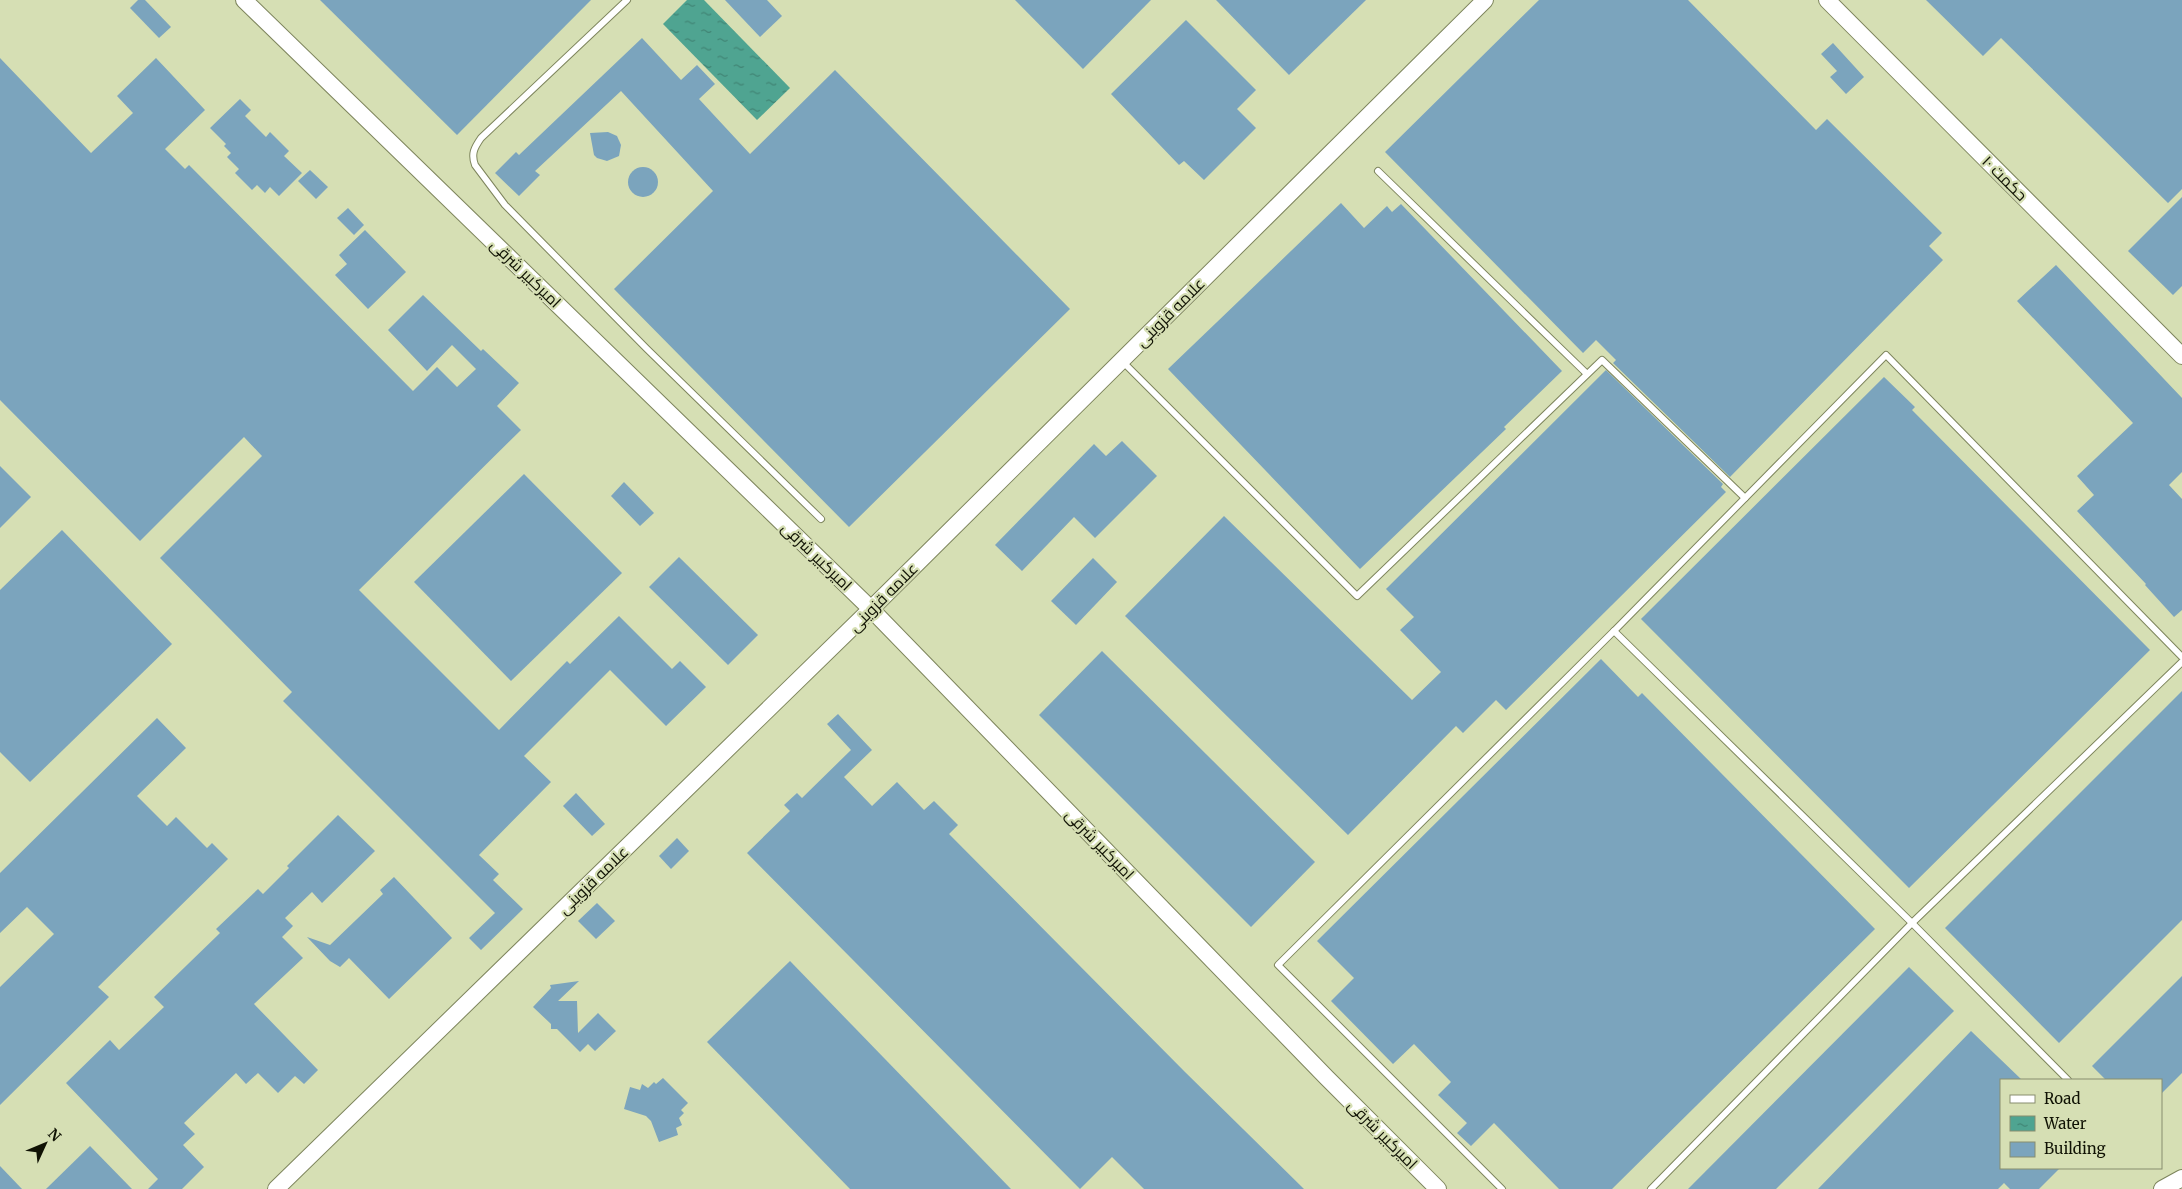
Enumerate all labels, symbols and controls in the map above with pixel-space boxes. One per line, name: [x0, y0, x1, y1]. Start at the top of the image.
street label: حکمت ۱۰: [1978, 151, 2032, 205]
street label: امیرکبیر شرقی: [486, 234, 566, 312]
street label: علامه قزوینی: [1131, 273, 1210, 352]
street label: امیرکبیر شرقی: [777, 517, 857, 595]
street label: علامه قزوینی: [844, 558, 923, 637]
street label: امیرکبیر شرقی: [1061, 804, 1139, 884]
street label: علامه قزوینی: [554, 842, 633, 919]
legend: [2000, 1079, 2162, 1169]
text: Road: [2044, 1089, 2080, 1108]
street label: امیرکبیر شرقی: [1343, 1095, 1422, 1174]
text: Water: [2043, 1114, 2087, 1133]
north arrow: [20, 1119, 70, 1169]
text: N: [44, 1125, 65, 1145]
text: Building: [2044, 1139, 2106, 1158]

